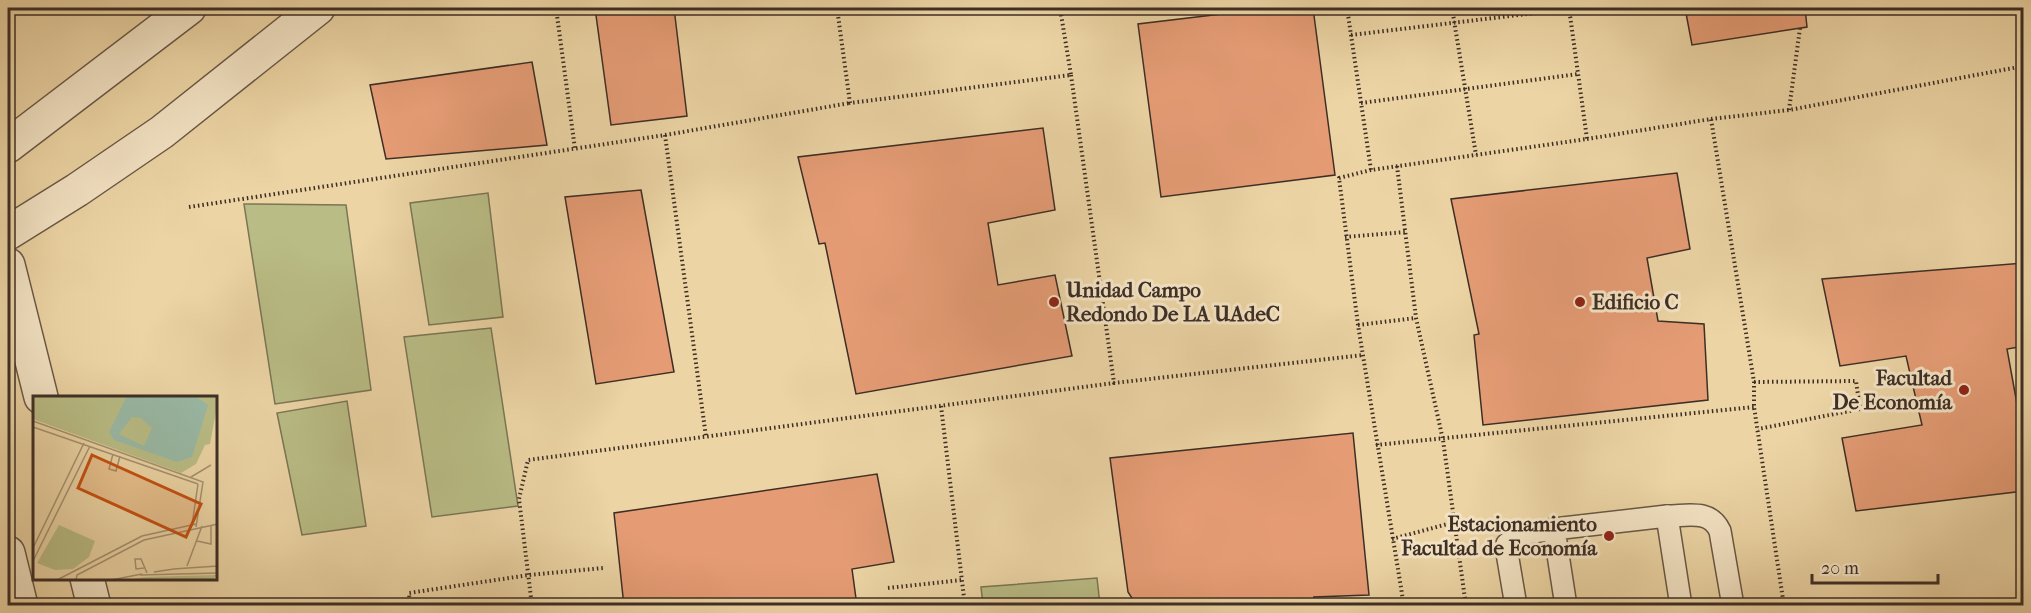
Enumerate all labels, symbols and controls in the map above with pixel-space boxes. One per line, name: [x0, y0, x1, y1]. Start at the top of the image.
place label: Unidad Campo Redondo De LA UAdeC: [1065, 278, 1280, 326]
place label: Edificio C: [1592, 290, 1679, 314]
marker: Unidad Campo Redondo De LA UAdeC: [1047, 295, 1061, 309]
marker: Edificio C: [1573, 295, 1587, 309]
place label: Facultad De Economía: [1832, 366, 1953, 414]
marker: Facultad De Economía: [1957, 383, 1971, 397]
inset map: [33, 396, 218, 580]
place label: Estacionamiento Facultad de Economía: [1400, 512, 1598, 560]
marker: Estacionamiento Facultad de Economía: [1602, 529, 1616, 543]
scale bar: [1812, 547, 1938, 585]
text: 20 m: [1821, 558, 1859, 579]

